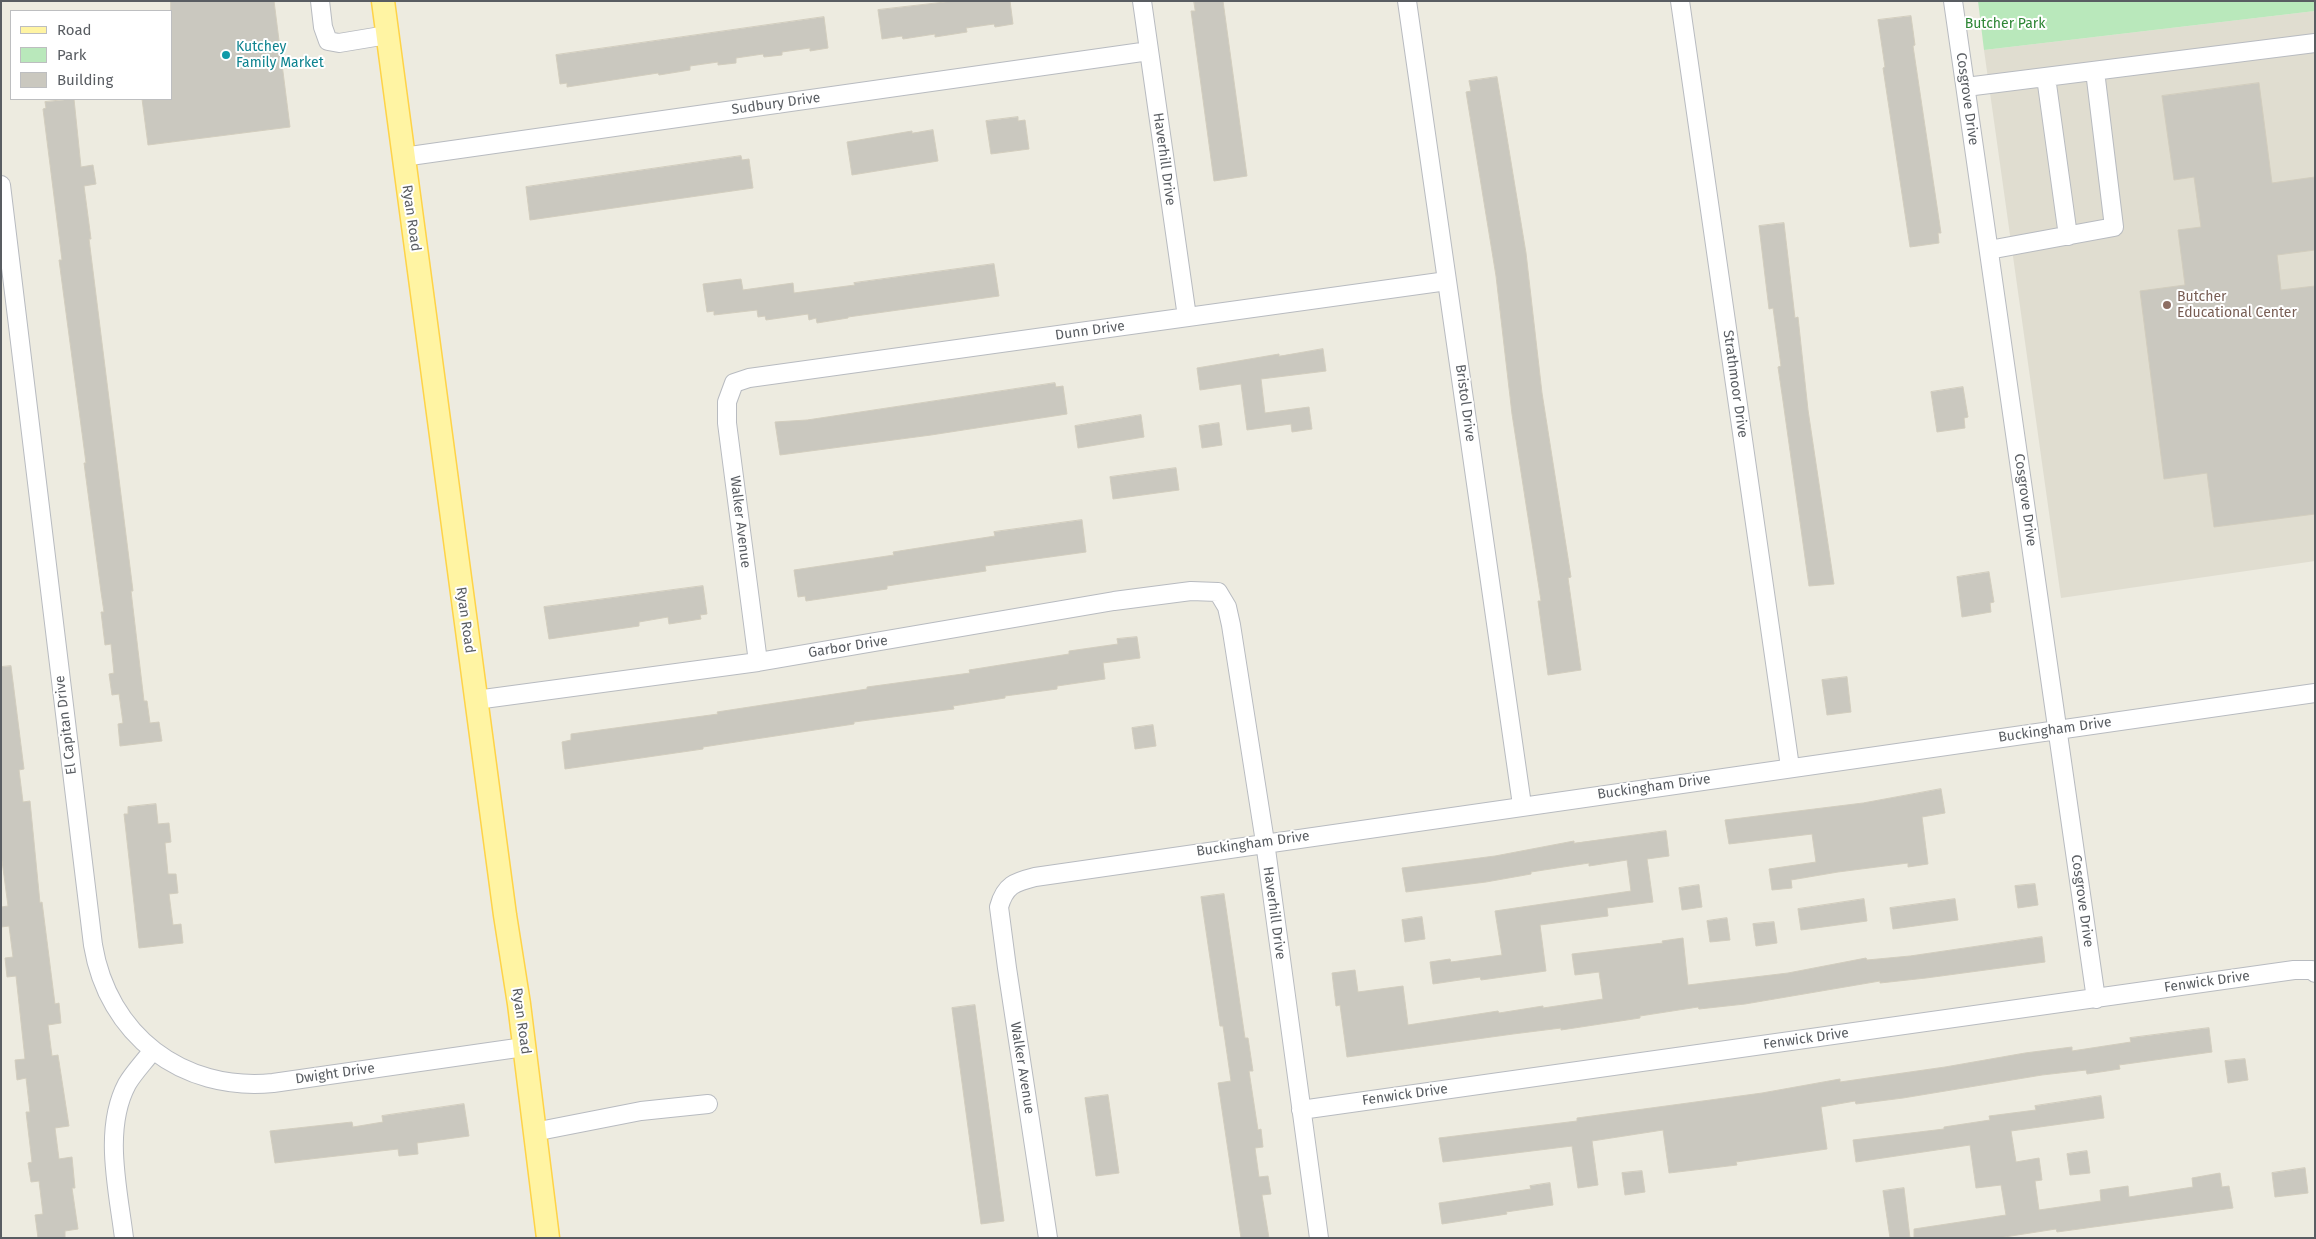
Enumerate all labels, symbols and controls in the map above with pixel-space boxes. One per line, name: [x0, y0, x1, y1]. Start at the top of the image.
legend: [10, 10, 172, 100]
park label: Butcher Park: [1965, 16, 2045, 32]
text: Road: [57, 21, 92, 39]
place label: Kutchey Family Market: [236, 39, 324, 72]
text: Park: [57, 46, 87, 64]
marker: Kutchey Family Market: [220, 49, 232, 61]
street label: Cosgrove Drive: [1952, 51, 1982, 147]
text: Building: [57, 71, 113, 89]
street label: Sudbury Drive: [731, 89, 821, 119]
street label: Haverhill Drive: [1149, 111, 1179, 207]
street label: Ryan Road: [398, 184, 424, 252]
place label: Butcher Educational Center: [2177, 289, 2297, 322]
marker: Butcher Educational Center: [2161, 299, 2173, 311]
street label: Dunn Drive: [1054, 318, 1126, 344]
street label: Strathmoor Drive: [1719, 329, 1751, 439]
street label: Bristol Drive: [1451, 363, 1479, 443]
street label: Cosgrove Drive: [2010, 452, 2040, 548]
street label: Walker Avenue: [726, 475, 754, 569]
street label: Ryan Road: [452, 586, 478, 654]
street label: Garbor Drive: [807, 632, 889, 662]
street label: El Capitan Drive: [52, 674, 80, 776]
street label: Buckingham Drive: [1997, 714, 2113, 746]
street label: Buckingham Drive: [1596, 771, 1712, 803]
street label: Buckingham Drive: [1195, 828, 1311, 860]
street label: Cosgrove Drive: [2067, 853, 2097, 949]
street label: Haverhill Drive: [1259, 865, 1289, 961]
street label: Fenwick Drive: [2163, 968, 2251, 996]
street label: Ryan Road: [508, 987, 534, 1055]
street label: Walker Avenue: [1006, 1021, 1038, 1115]
street label: Fenwick Drive: [1762, 1025, 1850, 1053]
street label: Dwight Drive: [294, 1060, 376, 1088]
street label: Fenwick Drive: [1361, 1081, 1449, 1109]

